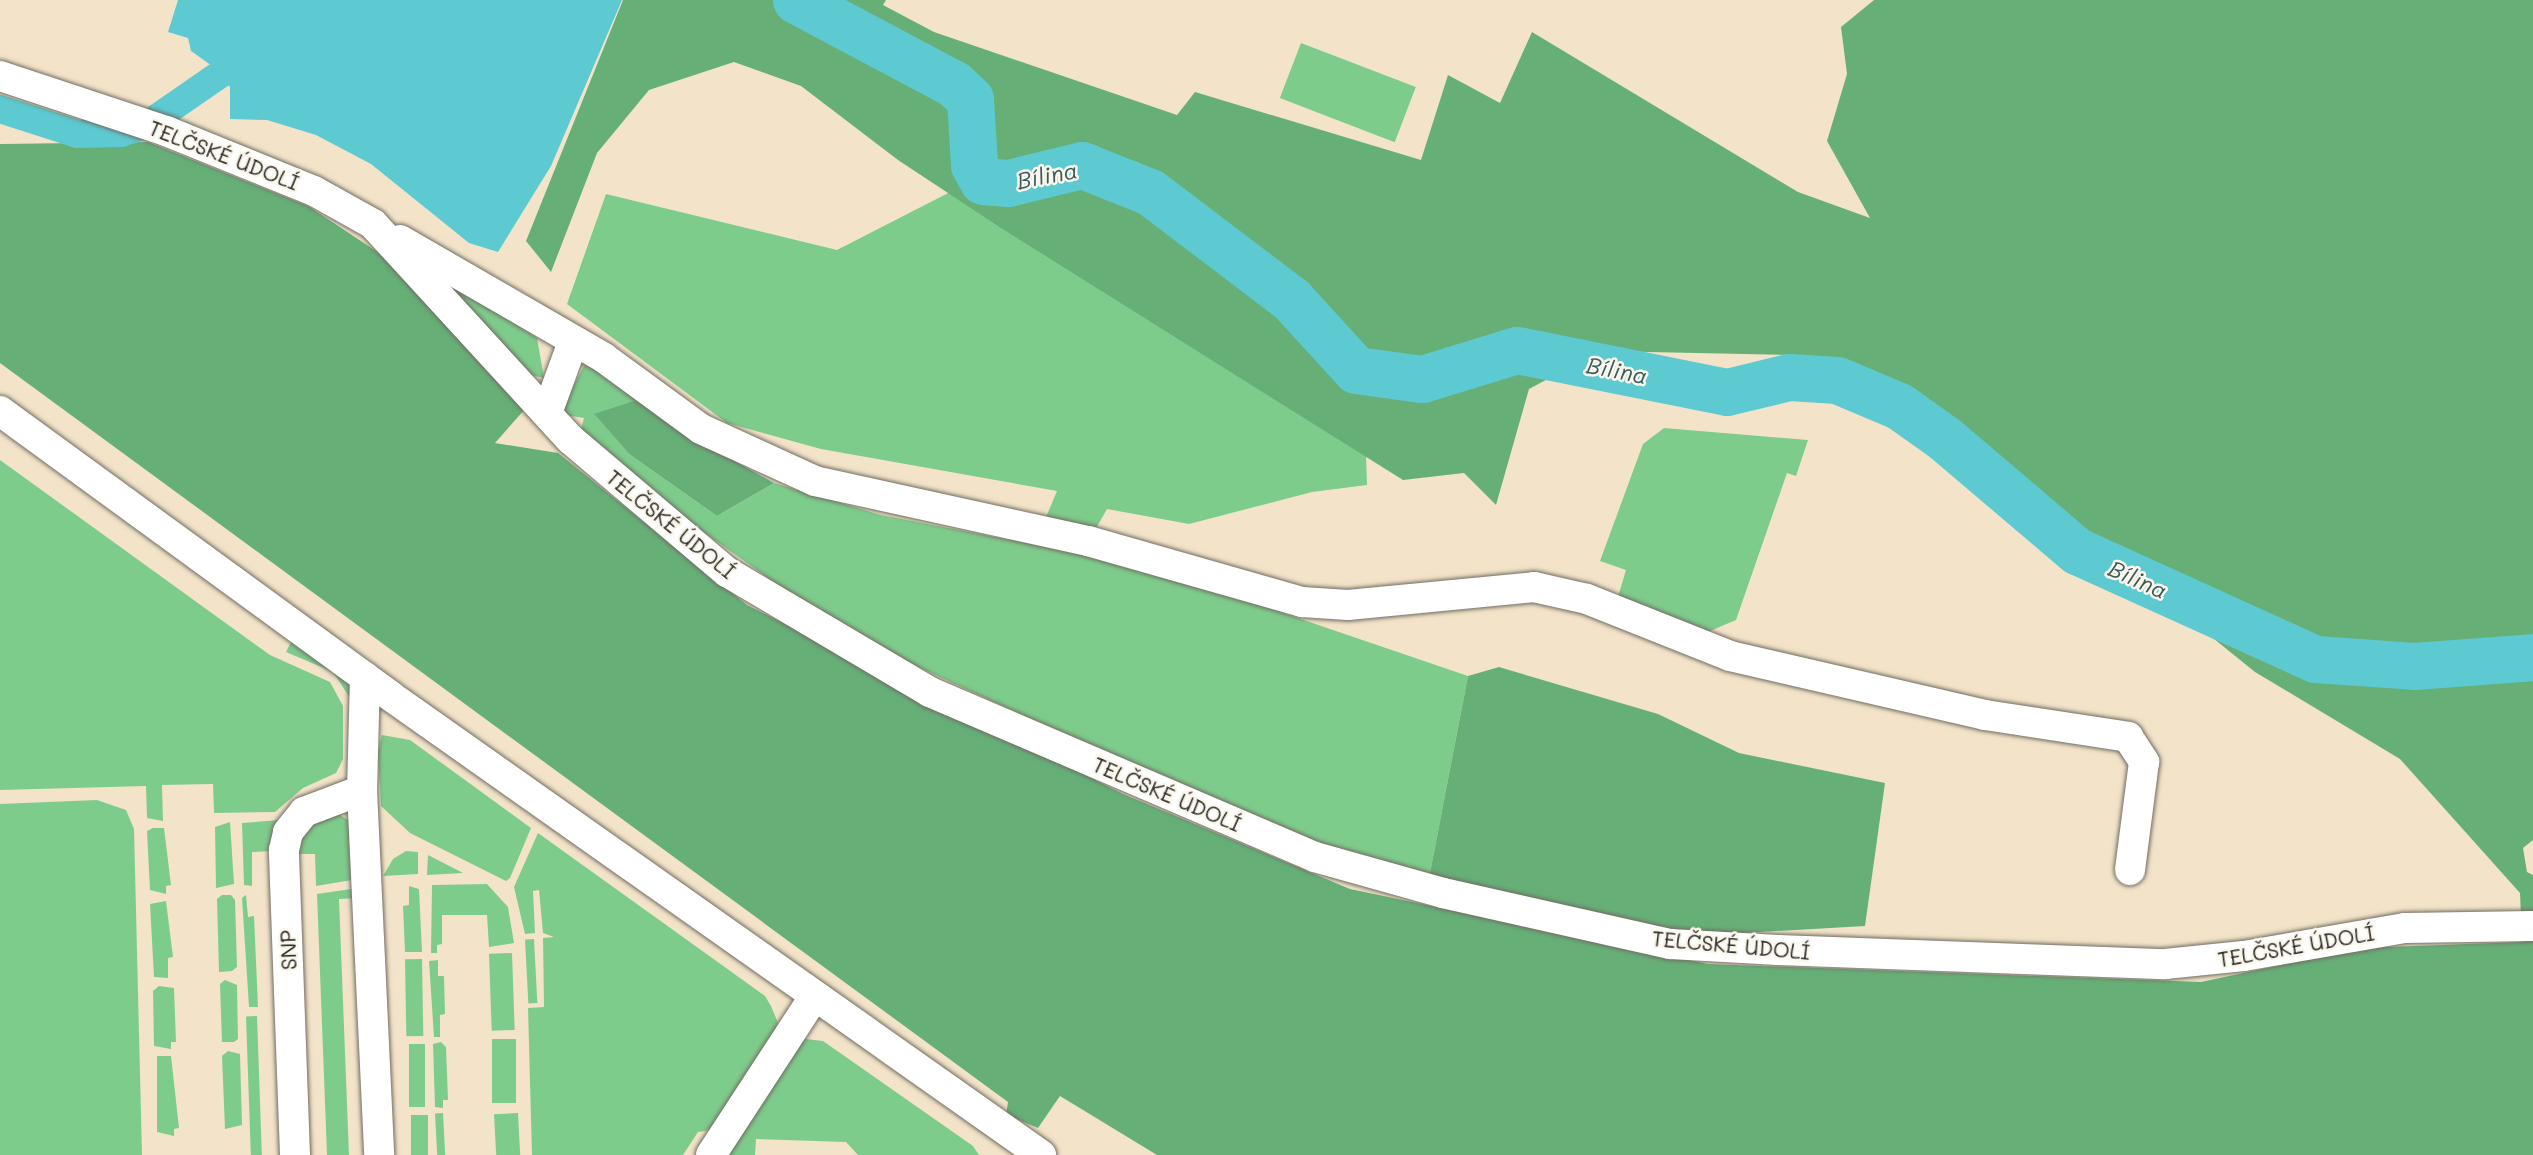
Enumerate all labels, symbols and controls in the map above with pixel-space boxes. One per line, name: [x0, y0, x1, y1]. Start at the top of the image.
street label: TELČSKÉ ÚDOLÍ: [146, 115, 302, 195]
water label: Bílina: [1014, 156, 1080, 194]
water label: Bílina: [1584, 351, 1650, 389]
street label: TELČSKÉ ÚDOLÍ: [602, 464, 740, 584]
water label: Bílina: [2104, 554, 2172, 604]
street label: TELČSKÉ ÚDOLÍ: [1089, 751, 1245, 837]
street label: TELČSKÉ ÚDOLÍ: [2216, 920, 2376, 972]
street label: TELČSKÉ ÚDOLÍ: [1651, 926, 1811, 964]
street label: SNP: [275, 929, 301, 971]

